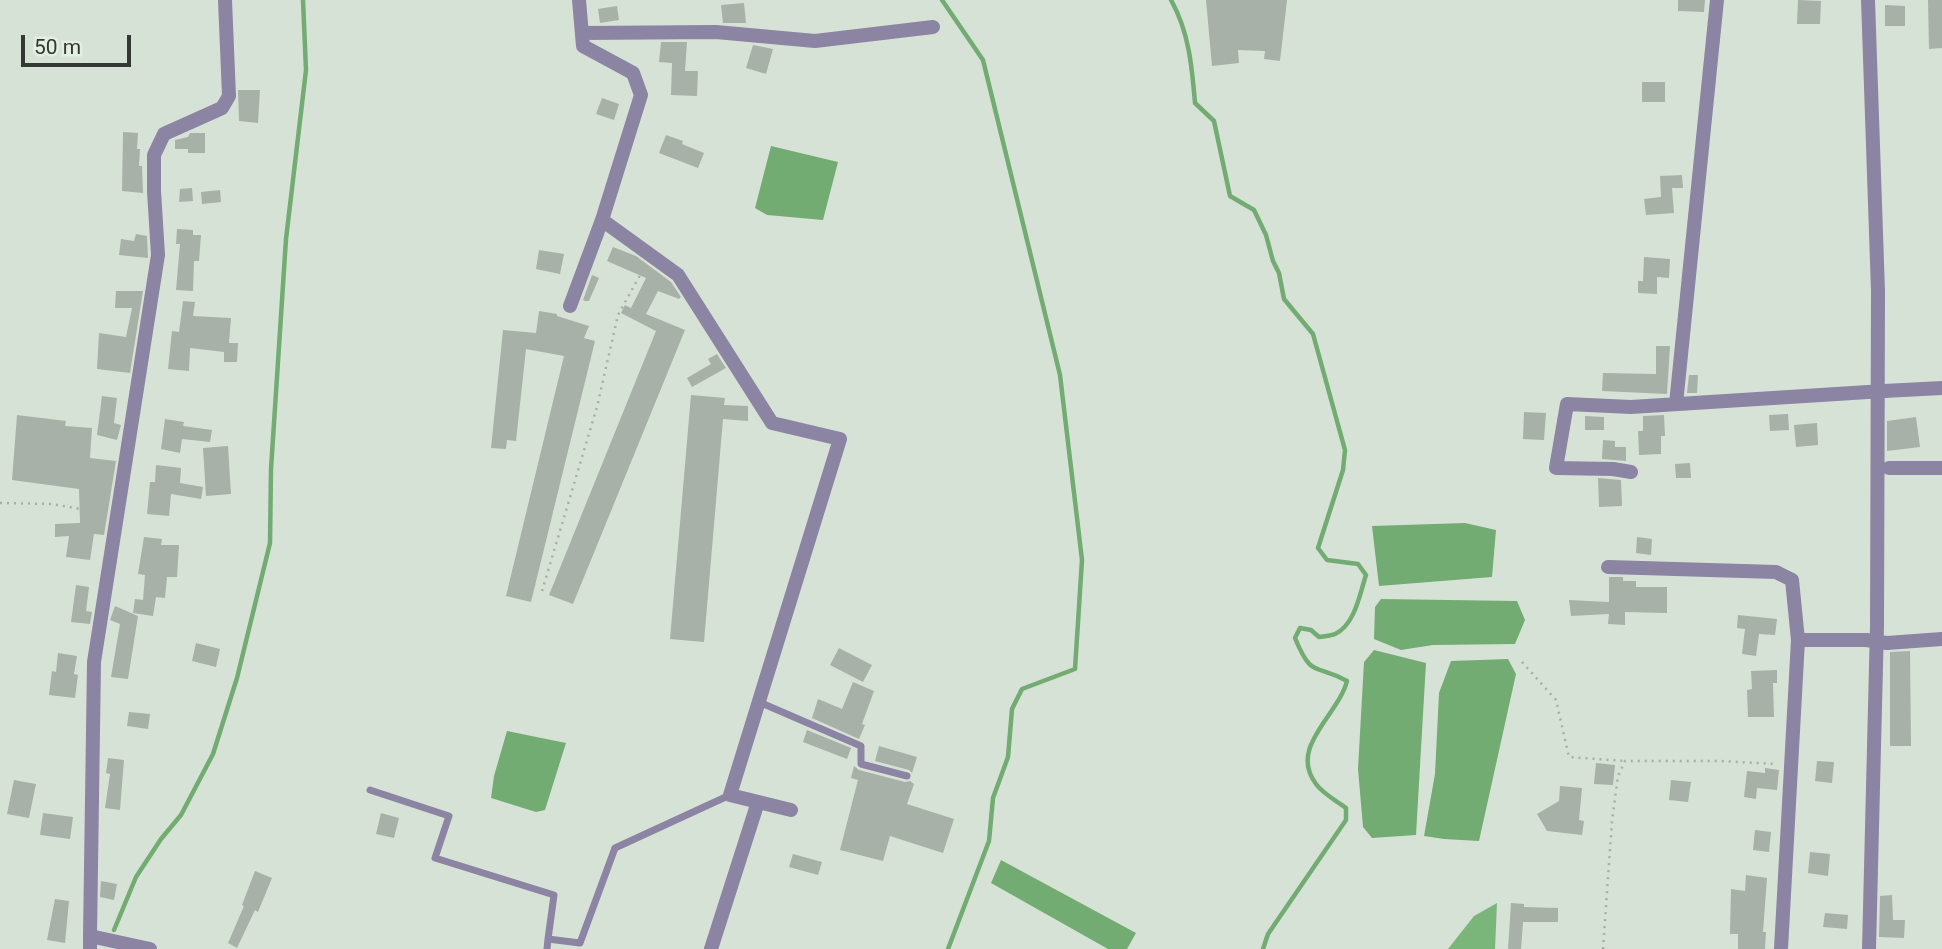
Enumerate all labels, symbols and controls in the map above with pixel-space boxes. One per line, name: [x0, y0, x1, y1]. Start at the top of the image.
scale bar: [24, 21, 135, 65]
text: 50 m: [34, 35, 81, 59]

